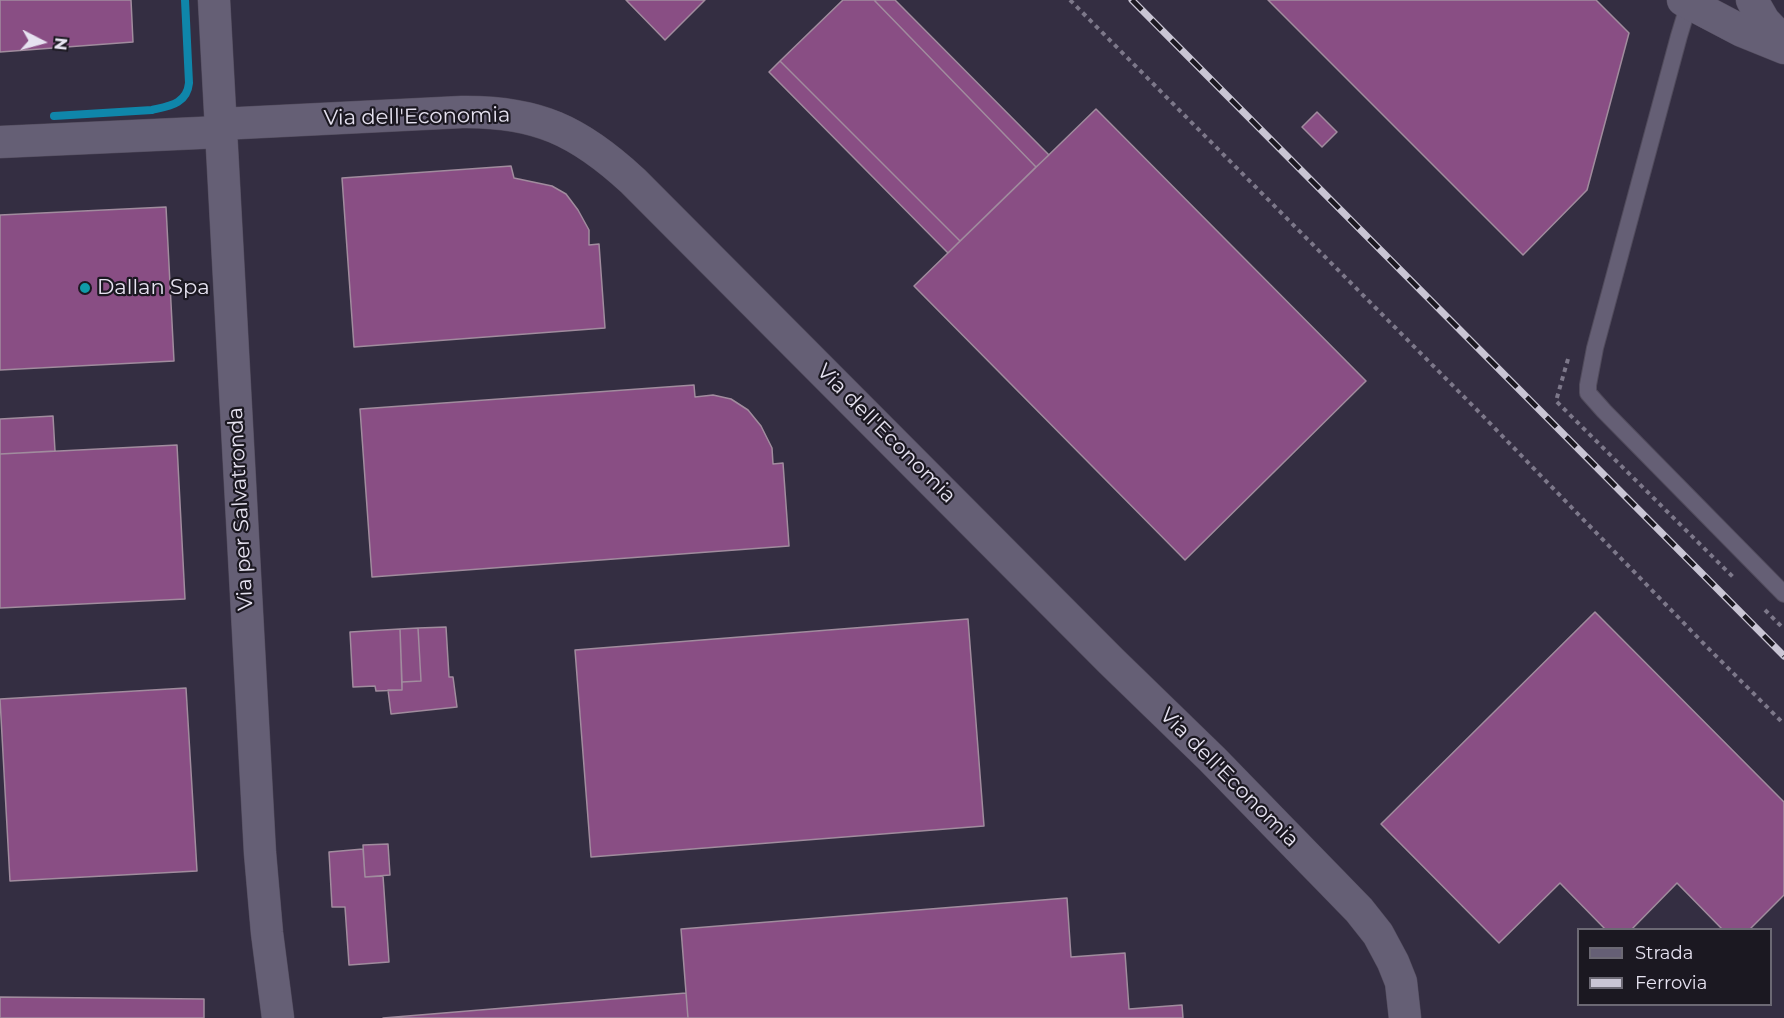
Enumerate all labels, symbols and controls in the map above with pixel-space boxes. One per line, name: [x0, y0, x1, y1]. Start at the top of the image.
north arrow: [12, 12, 72, 72]
text: N: [50, 37, 71, 51]
street label: Via dell'Economia: [323, 103, 511, 131]
place label: Dallan Spa: [97, 275, 210, 301]
marker: Dallan Spa: [78, 281, 92, 295]
street label: Via dell'Economia: [811, 359, 961, 509]
street label: Via per Salvatronda: [223, 407, 259, 611]
street label: Via dell'Economia: [1154, 703, 1304, 853]
legend: [1577, 928, 1772, 1006]
text: Strada: [1635, 942, 1693, 964]
text: Ferrovia: [1635, 972, 1707, 994]

